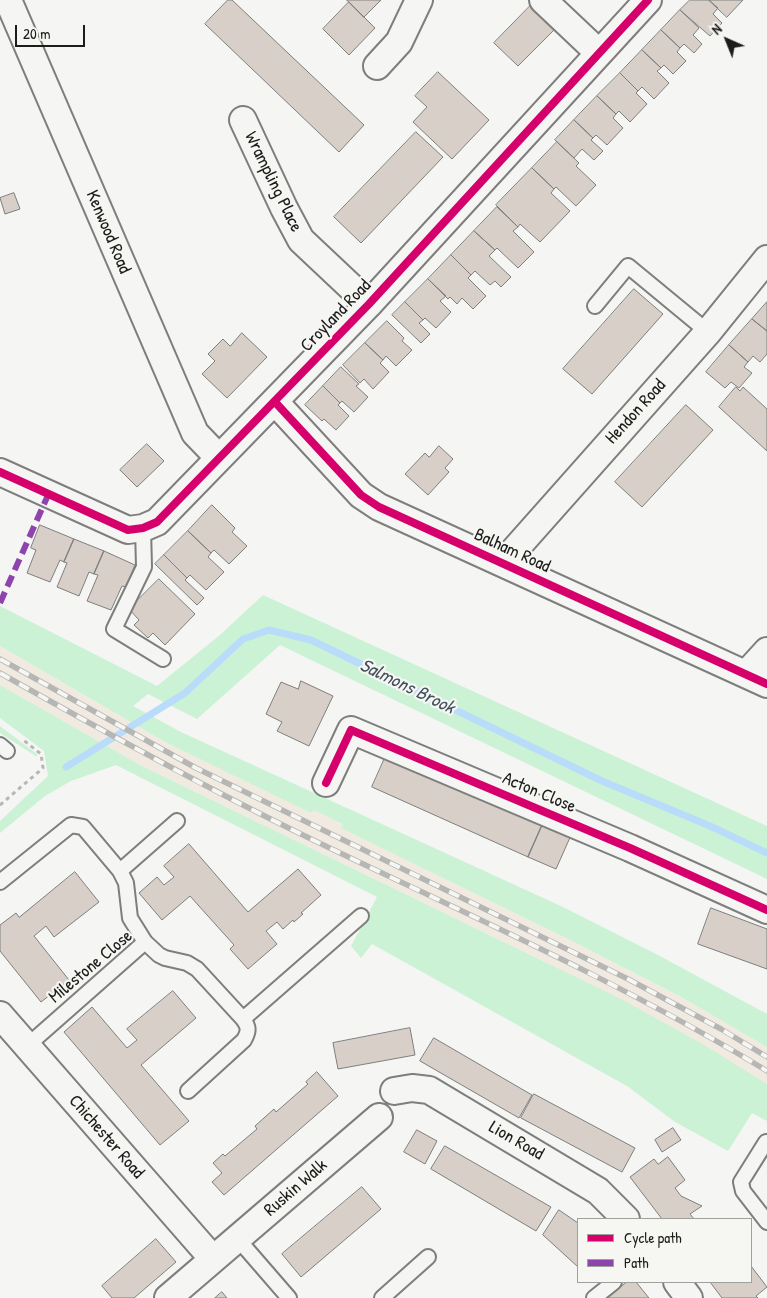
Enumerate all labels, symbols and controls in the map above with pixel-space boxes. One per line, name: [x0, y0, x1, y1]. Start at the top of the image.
scale bar: [18, 15, 88, 47]
north arrow: [702, 15, 752, 65]
text: N: [707, 19, 726, 38]
text: 20 m: [23, 23, 50, 44]
street label: Wrampling Place: [239, 128, 307, 236]
street label: Kenwood Road: [81, 187, 135, 277]
street label: Croyland Road: [296, 275, 376, 357]
street label: Hendon Road: [601, 375, 671, 449]
street label: Balham Road: [471, 524, 553, 578]
water label: Salmons Brook: [356, 654, 458, 720]
street label: Acton Close: [499, 768, 579, 818]
street label: Milestone Close: [45, 926, 137, 1008]
street label: Chichester Road: [64, 1091, 148, 1183]
street label: Lion Road: [485, 1117, 547, 1165]
street label: Ruskin Walk: [260, 1155, 332, 1221]
legend: [577, 1218, 752, 1283]
text: Cycle path: [624, 1227, 682, 1248]
text: Path: [624, 1252, 649, 1273]

